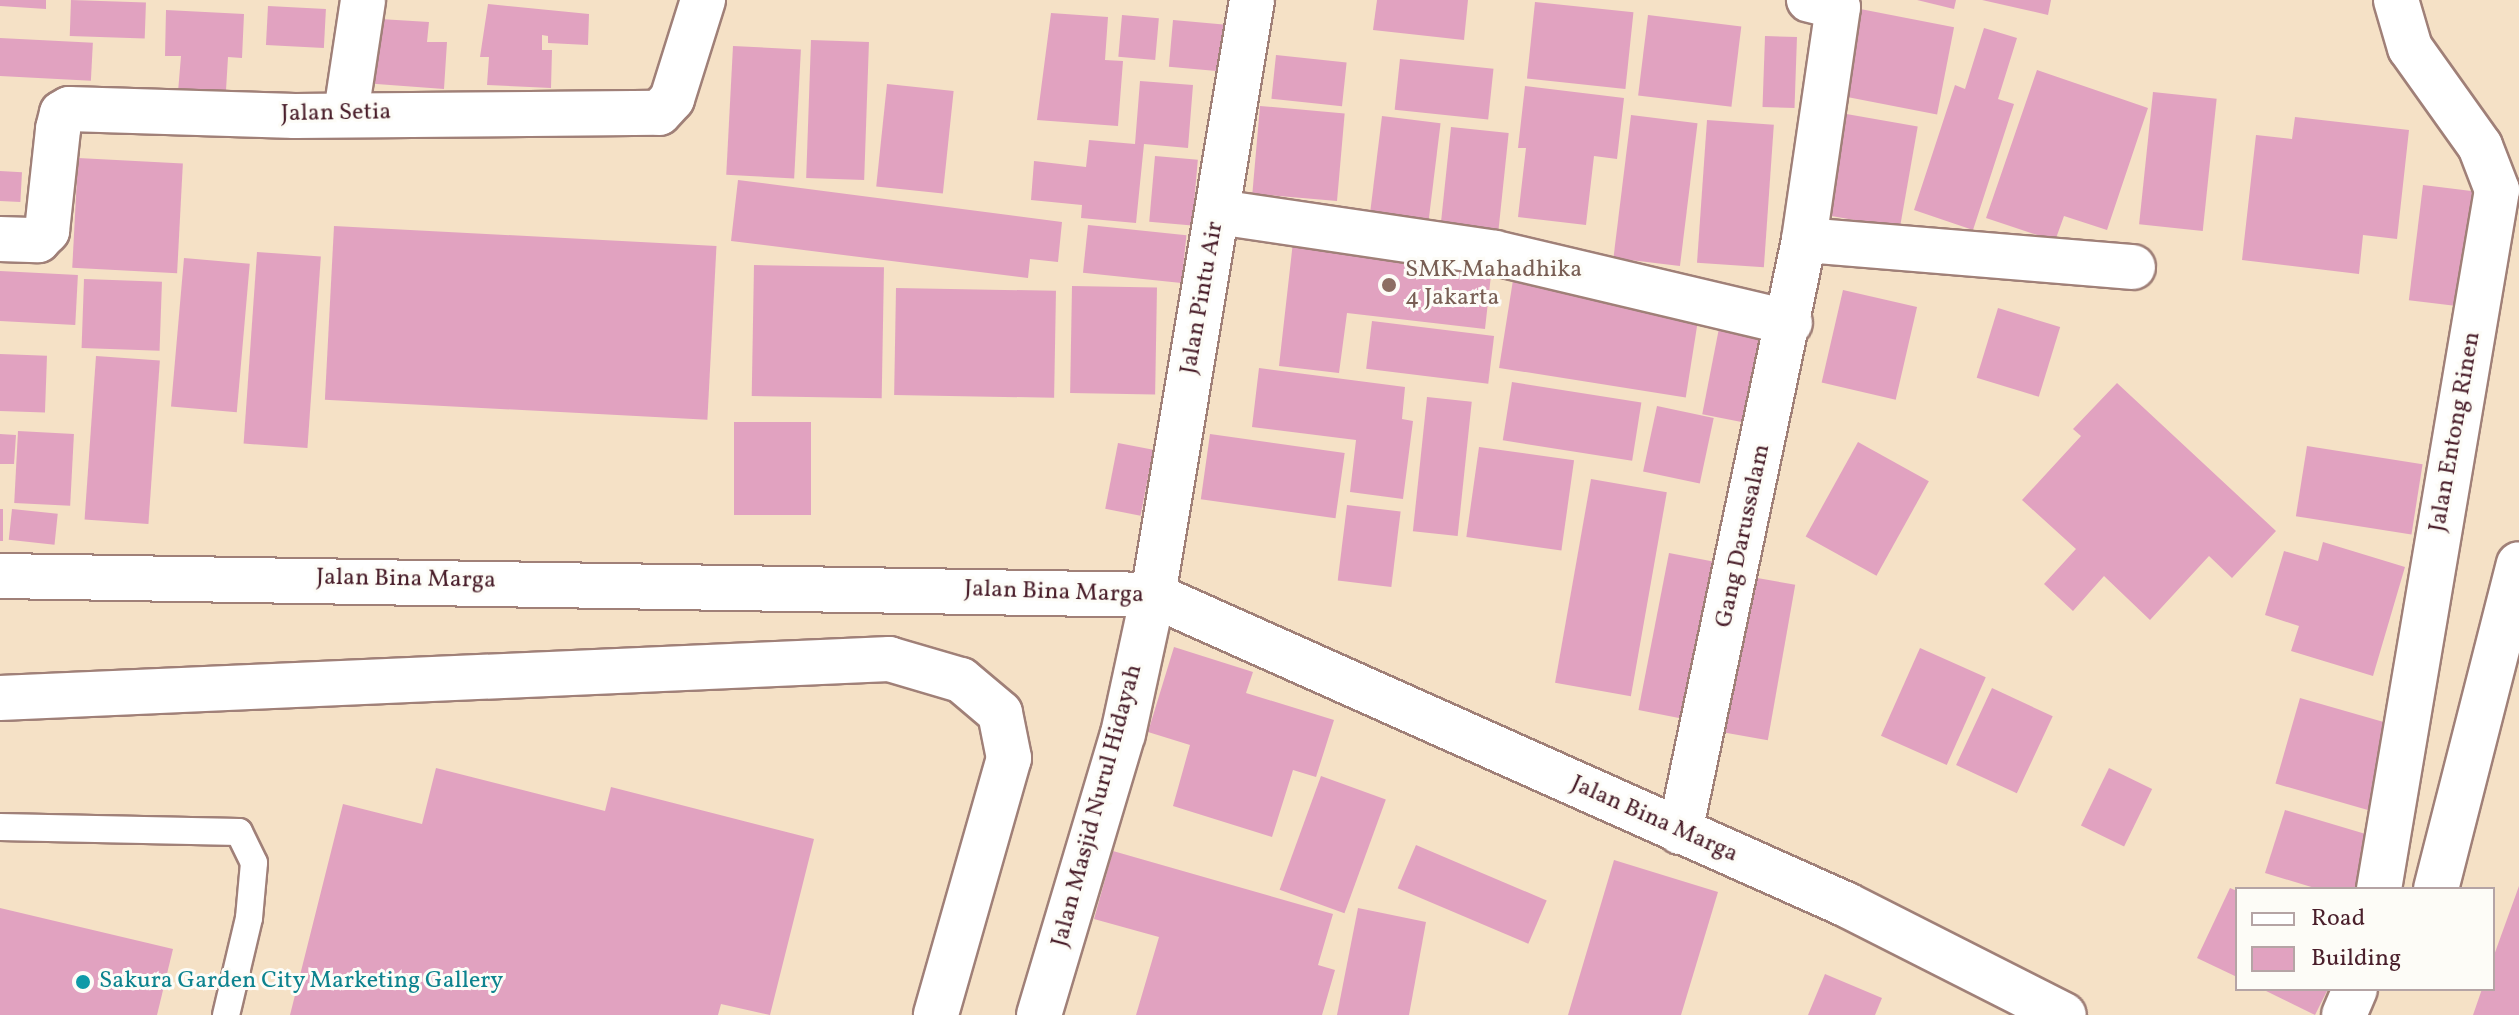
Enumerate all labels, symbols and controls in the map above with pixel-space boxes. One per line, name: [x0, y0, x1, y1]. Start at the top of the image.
street label: Jalan Setia: [281, 99, 391, 129]
street label: Jalan Pintu Air: [1175, 219, 1231, 377]
place label: SMK Mahadhika 4 Jakarta: [1405, 257, 1582, 313]
marker: SMK Mahadhika 4 Jakarta: [1380, 276, 1398, 294]
street label: Jalan Entong Rinen: [2424, 330, 2488, 534]
street label: Gang Darussalam: [1710, 442, 1778, 630]
street label: Jalan Bina Marga: [316, 564, 496, 596]
street label: Jalan Bina Marga: [964, 575, 1144, 611]
street label: Jalan Masjid Nurul Hidayah: [1046, 662, 1150, 950]
street label: Jalan Bina Marga: [1566, 770, 1742, 870]
legend: [2235, 887, 2495, 991]
text: Road: [2311, 902, 2365, 936]
text: Building: [2311, 942, 2401, 976]
place label: Sakura Garden City Marketing Gallery: [99, 968, 504, 996]
marker: Sakura Garden City Marketing Gallery: [74, 973, 92, 991]

